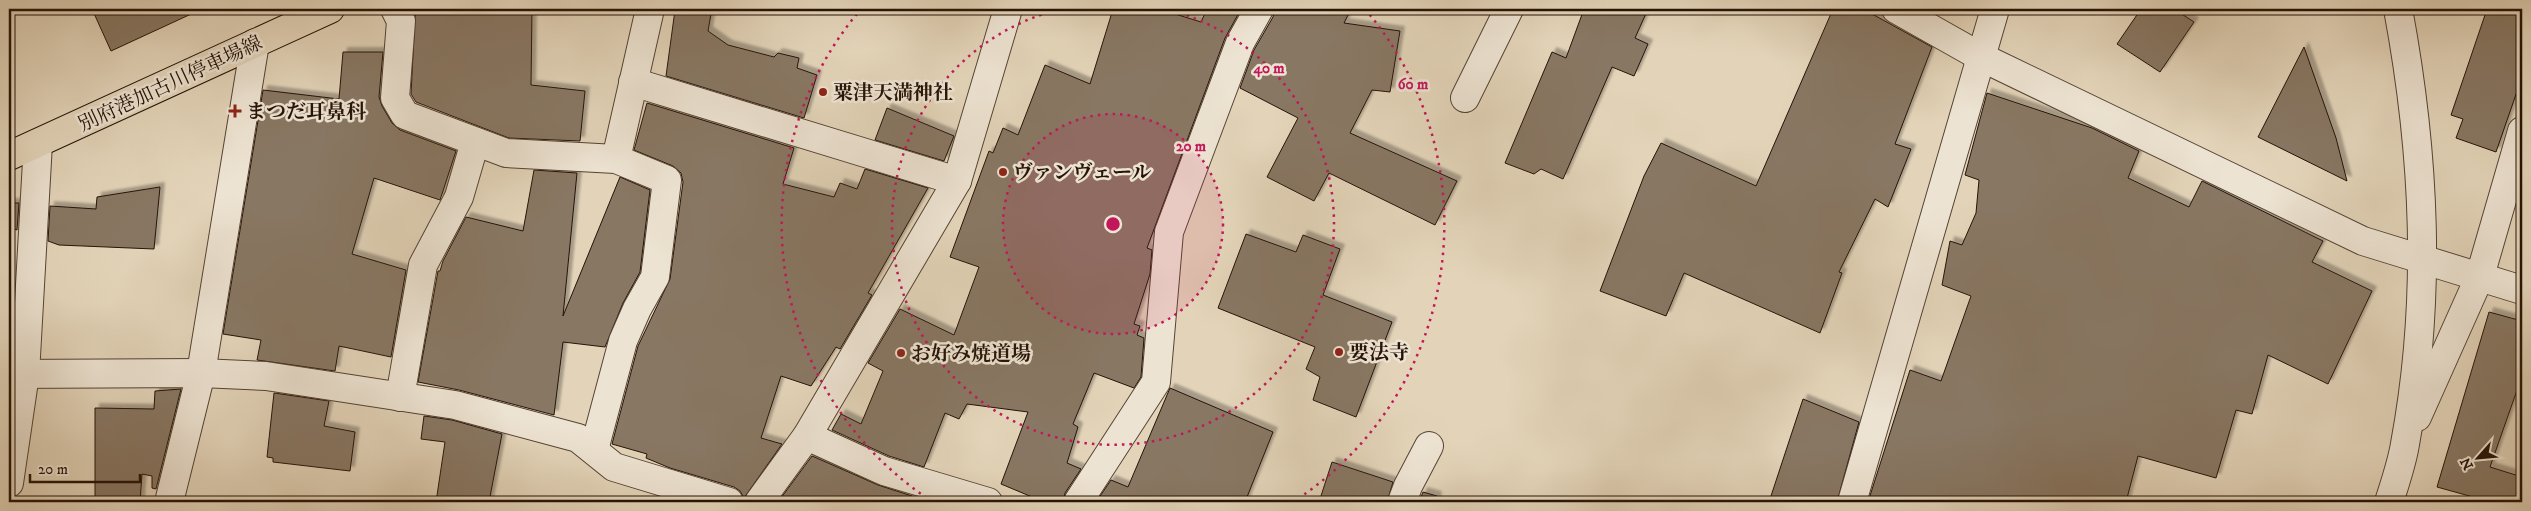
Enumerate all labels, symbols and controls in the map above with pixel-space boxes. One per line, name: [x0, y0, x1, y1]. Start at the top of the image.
street label: 別府港加古川停車場線: [75, 31, 267, 138]
text: 40 m: [1252, 59, 1285, 78]
text: 60 m: [1398, 75, 1429, 94]
place label: 粟津天満神社: [833, 81, 953, 106]
marker: 粟津天満神社: [817, 86, 829, 98]
place label: まつだ耳鼻科: [246, 100, 366, 125]
marker: まつだ耳鼻科: [228, 104, 242, 118]
text: 20 m: [1176, 137, 1207, 156]
place label: ヴァンヴェール: [1013, 161, 1152, 186]
marker: ヴァンヴェール: [997, 166, 1009, 178]
centre of rings: [1104, 215, 1122, 233]
place label: 要法寺: [1349, 341, 1409, 366]
place label: お好み焼道場: [911, 342, 1031, 367]
marker: 要法寺: [1333, 346, 1345, 358]
marker: お好み焼道場: [895, 347, 907, 359]
north arrow: [2454, 434, 2504, 484]
scale bar: [30, 451, 140, 483]
text: N: [2456, 454, 2478, 473]
text: 20 m: [38, 460, 68, 479]

